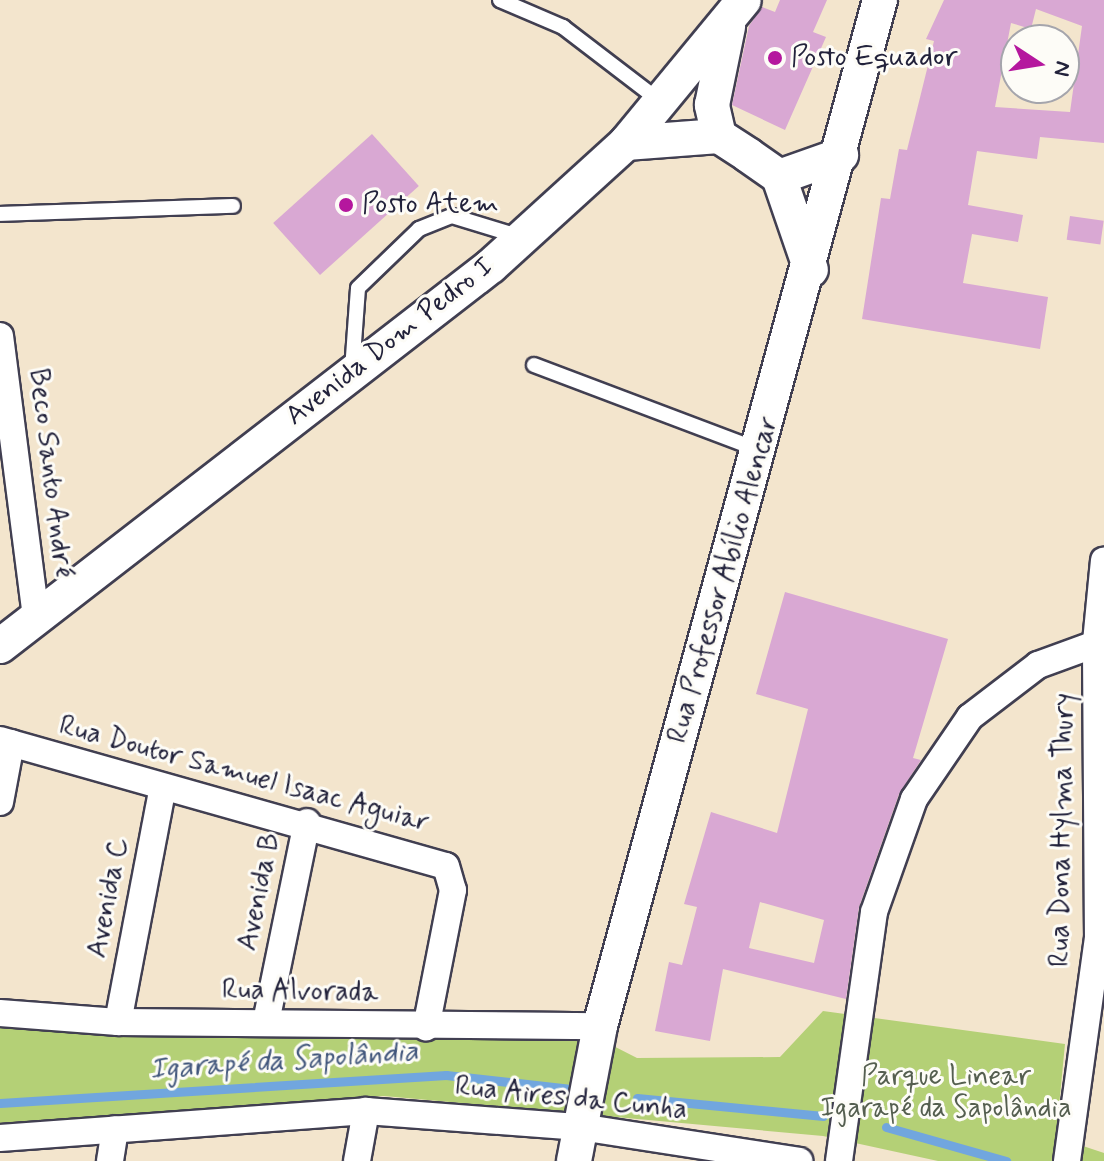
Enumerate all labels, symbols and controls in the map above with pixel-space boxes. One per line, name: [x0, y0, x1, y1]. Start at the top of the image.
north arrow: [1000, 24, 1080, 104]
place label: Posto Equador: [791, 41, 951, 75]
marker: Posto Equador: [766, 49, 784, 67]
text: N: [1046, 58, 1077, 79]
place label: Posto Atem: [362, 188, 499, 222]
marker: Posto Atem: [337, 196, 355, 214]
street label: Avenida Dom Pedro I: [280, 251, 500, 433]
street label: Beco Santo André: [20, 366, 80, 580]
street label: Rua Professor Abílio Alencar: [661, 413, 787, 747]
street label: Rua Dona Hylma Thury: [1044, 695, 1082, 965]
street label: Rua Doutor Samuel Isaac Aguiar: [58, 710, 430, 840]
street label: Avenida B: [231, 830, 289, 954]
street label: Avenida C: [81, 835, 137, 961]
street label: Rua Alvorada: [222, 974, 378, 1010]
water label: Igarapé da Sapolândia: [147, 1034, 421, 1088]
park label: Parque Linear Igarapé da Sapolândia: [819, 1060, 1073, 1126]
street label: Rua Aires da Cunha: [456, 1070, 686, 1128]

